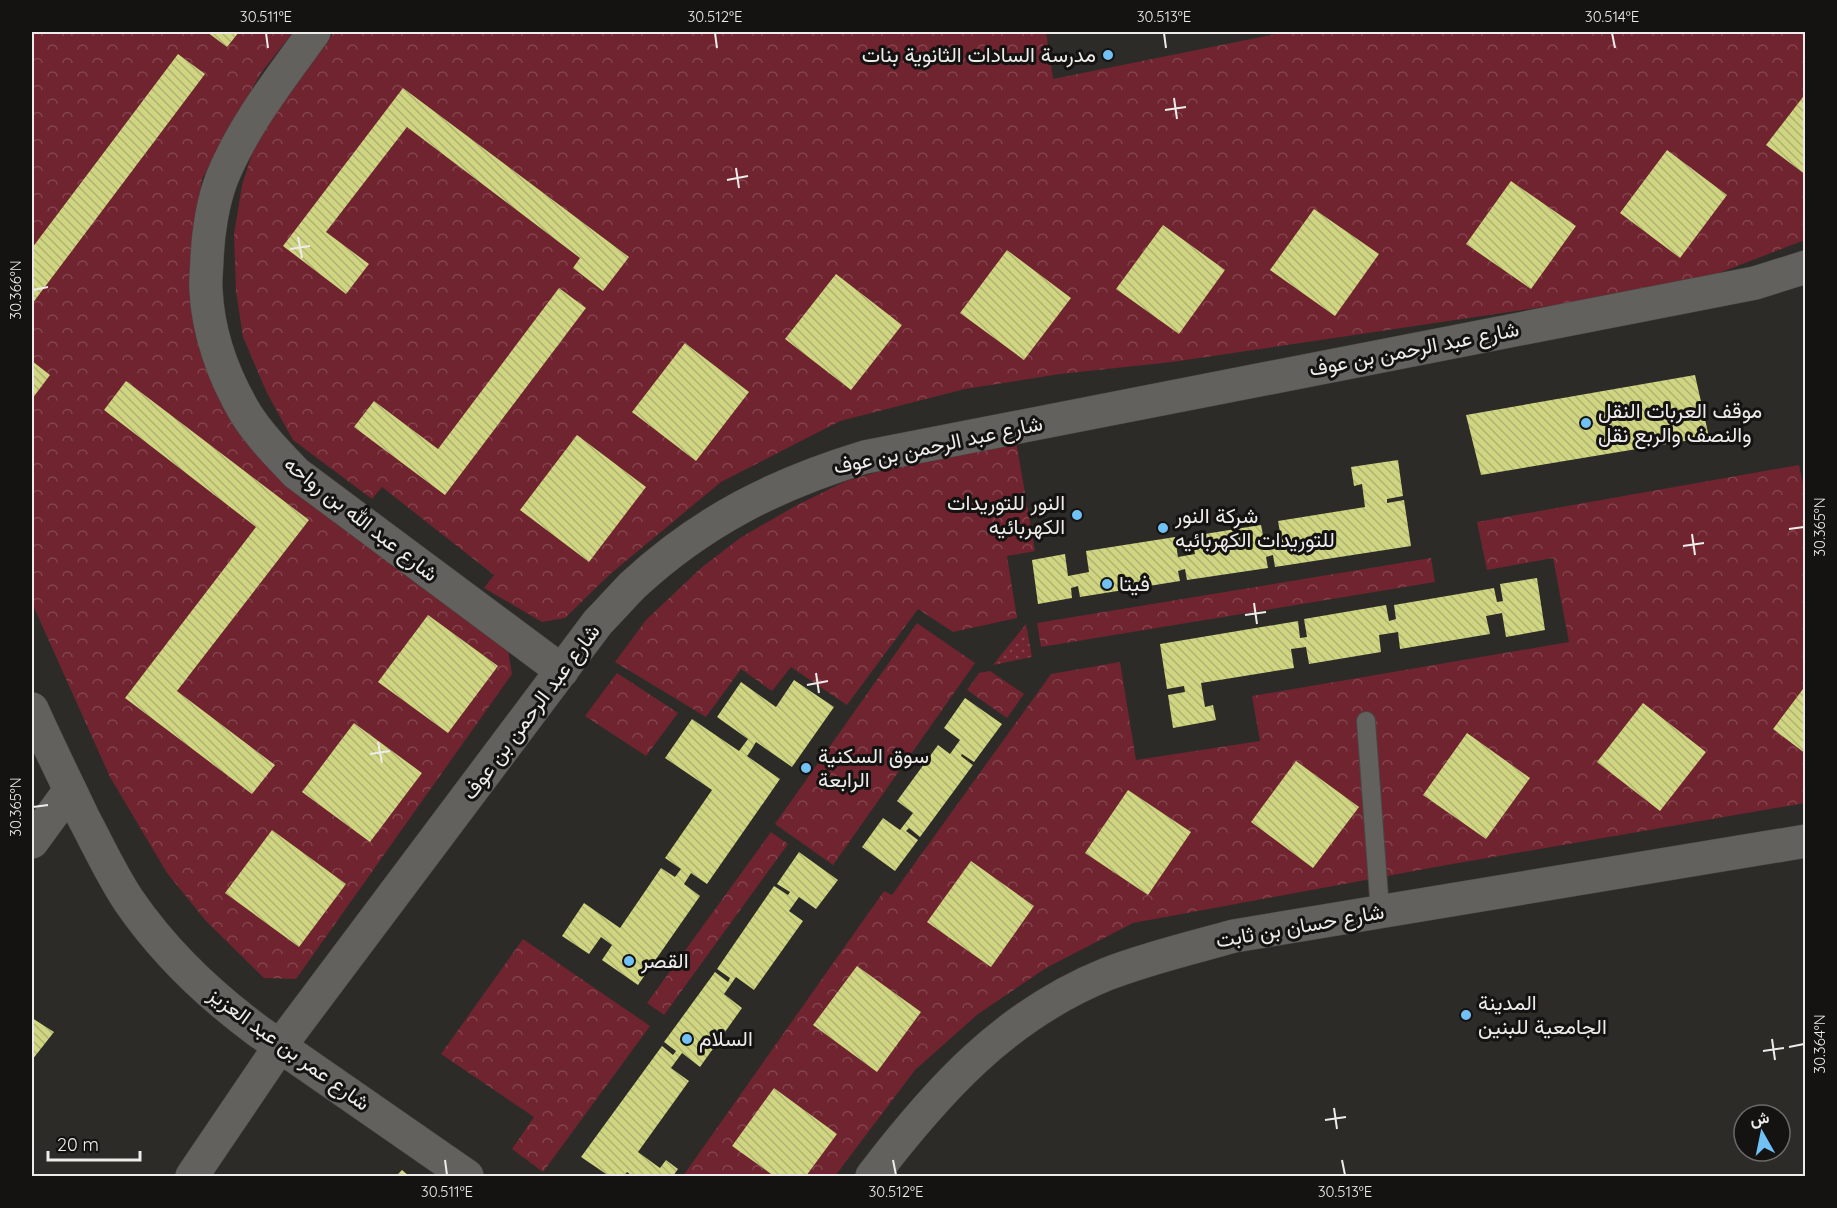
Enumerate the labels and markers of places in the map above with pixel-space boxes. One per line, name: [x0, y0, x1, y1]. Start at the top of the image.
place label: مدرسة السادات الثانوية بنات: [862, 41, 1096, 68]
marker: مدرسة السادات الثانوية بنات: [1101, 48, 1115, 62]
place label: موقف العربات النقل والنصف والربع نقل: [1598, 397, 1762, 449]
marker: موقف العربات النقل والنصف والربع نقل: [1579, 416, 1593, 430]
place label: النور للتوريدات الكهربائيه: [947, 489, 1065, 540]
place label: شركة النور للتوريدات الكهربائيه: [1174, 502, 1335, 553]
marker: النور للتوريدات الكهربائيه: [1070, 508, 1084, 522]
marker: شركة النور للتوريدات الكهربائيه: [1156, 521, 1170, 535]
place label: فيتا: [1119, 570, 1150, 596]
marker: فيتا: [1100, 577, 1114, 591]
place label: سوق السكنية الرابعة: [818, 742, 929, 793]
marker: سوق السكنية الرابعة: [799, 761, 813, 775]
place label: القصر: [640, 947, 689, 974]
marker: القصر: [622, 954, 636, 968]
place label: المدينة الجامعية للبنين: [1478, 989, 1607, 1039]
marker: المدينة الجامعية للبنين: [1459, 1008, 1473, 1022]
place label: السلام: [699, 1025, 753, 1053]
marker: السلام: [680, 1032, 694, 1046]

